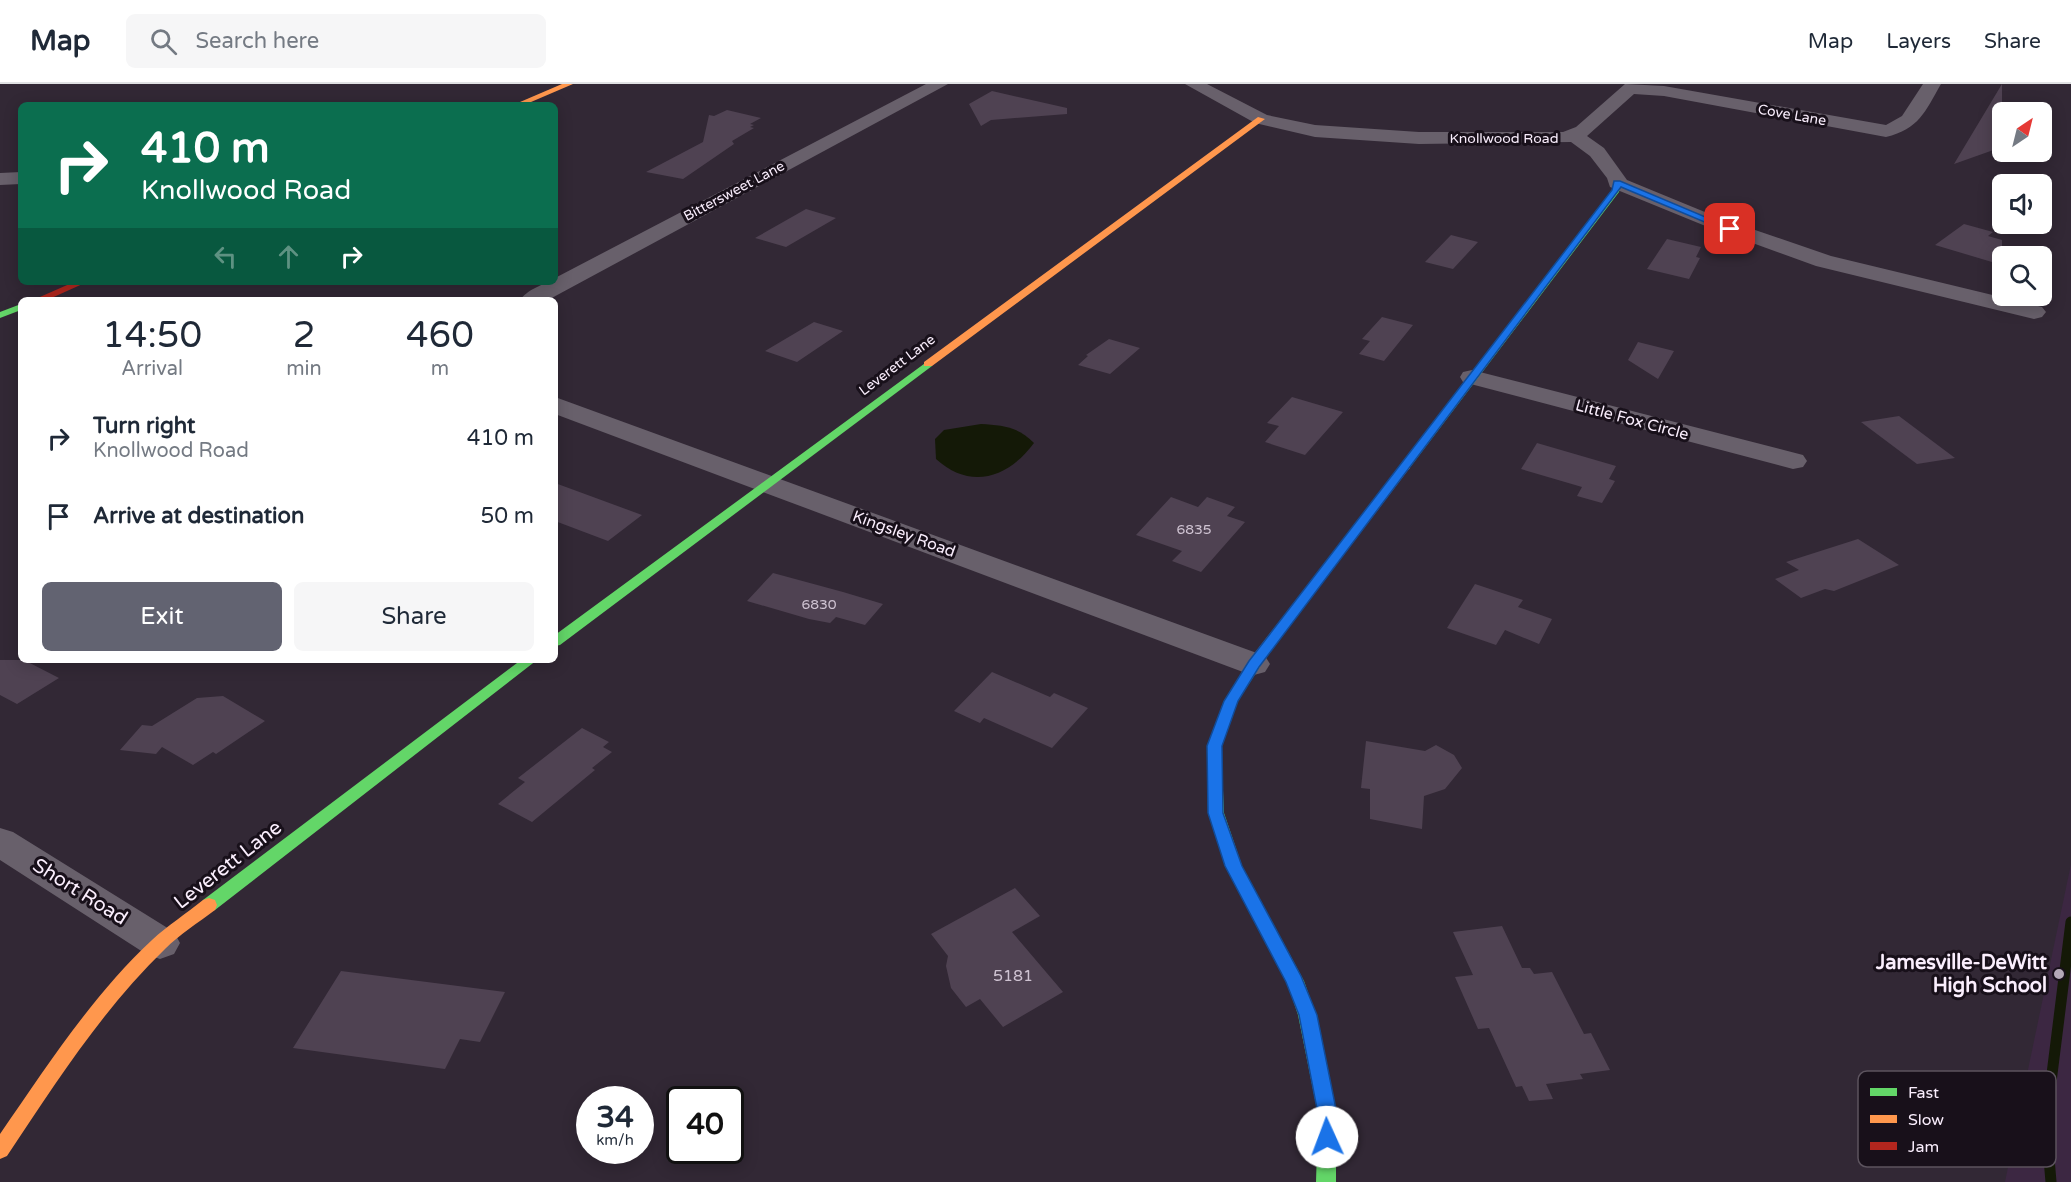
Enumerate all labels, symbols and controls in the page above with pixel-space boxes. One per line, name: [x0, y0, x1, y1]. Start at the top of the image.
search box: [126, 14, 546, 68]
text: Map: [30, 24, 90, 58]
icon: search: [147, 25, 180, 58]
text: Search here: [195, 28, 319, 54]
text: Map: [1808, 29, 1853, 54]
text: Layers: [1886, 29, 1951, 54]
text: Share: [1984, 29, 2041, 54]
street label: Cove Lane: [1756, 101, 1828, 129]
north arrow: [1992, 102, 2052, 162]
map controls: [1992, 102, 2052, 306]
text: 410 m: [141, 123, 270, 174]
icon: right: [42, 126, 120, 204]
street label: Knollwood Road: [1449, 130, 1559, 147]
street label: Bittersweet Lane: [681, 157, 787, 225]
text: Knollwood Road: [141, 174, 351, 207]
button: sound: [1992, 174, 2052, 234]
pin: [1704, 203, 1755, 254]
icon: arrive: [1713, 212, 1746, 245]
icon: left: [209, 240, 242, 273]
icon: ahead: [272, 240, 305, 273]
icon: right: [335, 240, 368, 273]
button: search: [1992, 246, 2052, 306]
text: 14:50: [102, 314, 202, 357]
text: 2: [293, 314, 315, 357]
text: 460: [406, 314, 474, 357]
street label: Leverett Lane: [856, 331, 938, 399]
text: Arrival: [121, 357, 183, 381]
text: min: [286, 357, 322, 381]
text: m: [431, 357, 449, 381]
street label: Little Fox Circle: [1573, 395, 1691, 445]
text: Turn right: [93, 413, 195, 439]
icon: right: [42, 422, 75, 455]
text: 410 m: [467, 425, 534, 451]
text: Knollwood Road: [93, 439, 249, 463]
icon: arrive: [42, 500, 75, 533]
text: Arrive at destination: [93, 503, 304, 529]
text: 50 m: [480, 503, 534, 529]
street label: Kingsley Road: [850, 506, 958, 562]
house number: 6835: [1176, 521, 1212, 538]
button: Exit: [42, 582, 282, 651]
button: Share: [294, 582, 534, 651]
house number: 6830: [801, 596, 837, 613]
street label: Leverett Lane: [169, 816, 287, 914]
street label: Short Road: [28, 853, 132, 931]
place label: Jamesville-DeWitt High School: [1875, 951, 2047, 998]
house number: 5181: [993, 966, 1033, 986]
marker: Jamesville-DeWitt High School: [2052, 967, 2066, 981]
legend: [1858, 1071, 2056, 1167]
text: Fast: [1908, 1083, 1939, 1103]
speed limit sign: 40: [666, 1086, 744, 1164]
text: 34: [596, 1099, 634, 1136]
position arrow: [1295, 1105, 1359, 1169]
text: Slow: [1908, 1110, 1944, 1130]
text: km/h: [596, 1131, 634, 1149]
text: Jam: [1908, 1137, 1939, 1157]

